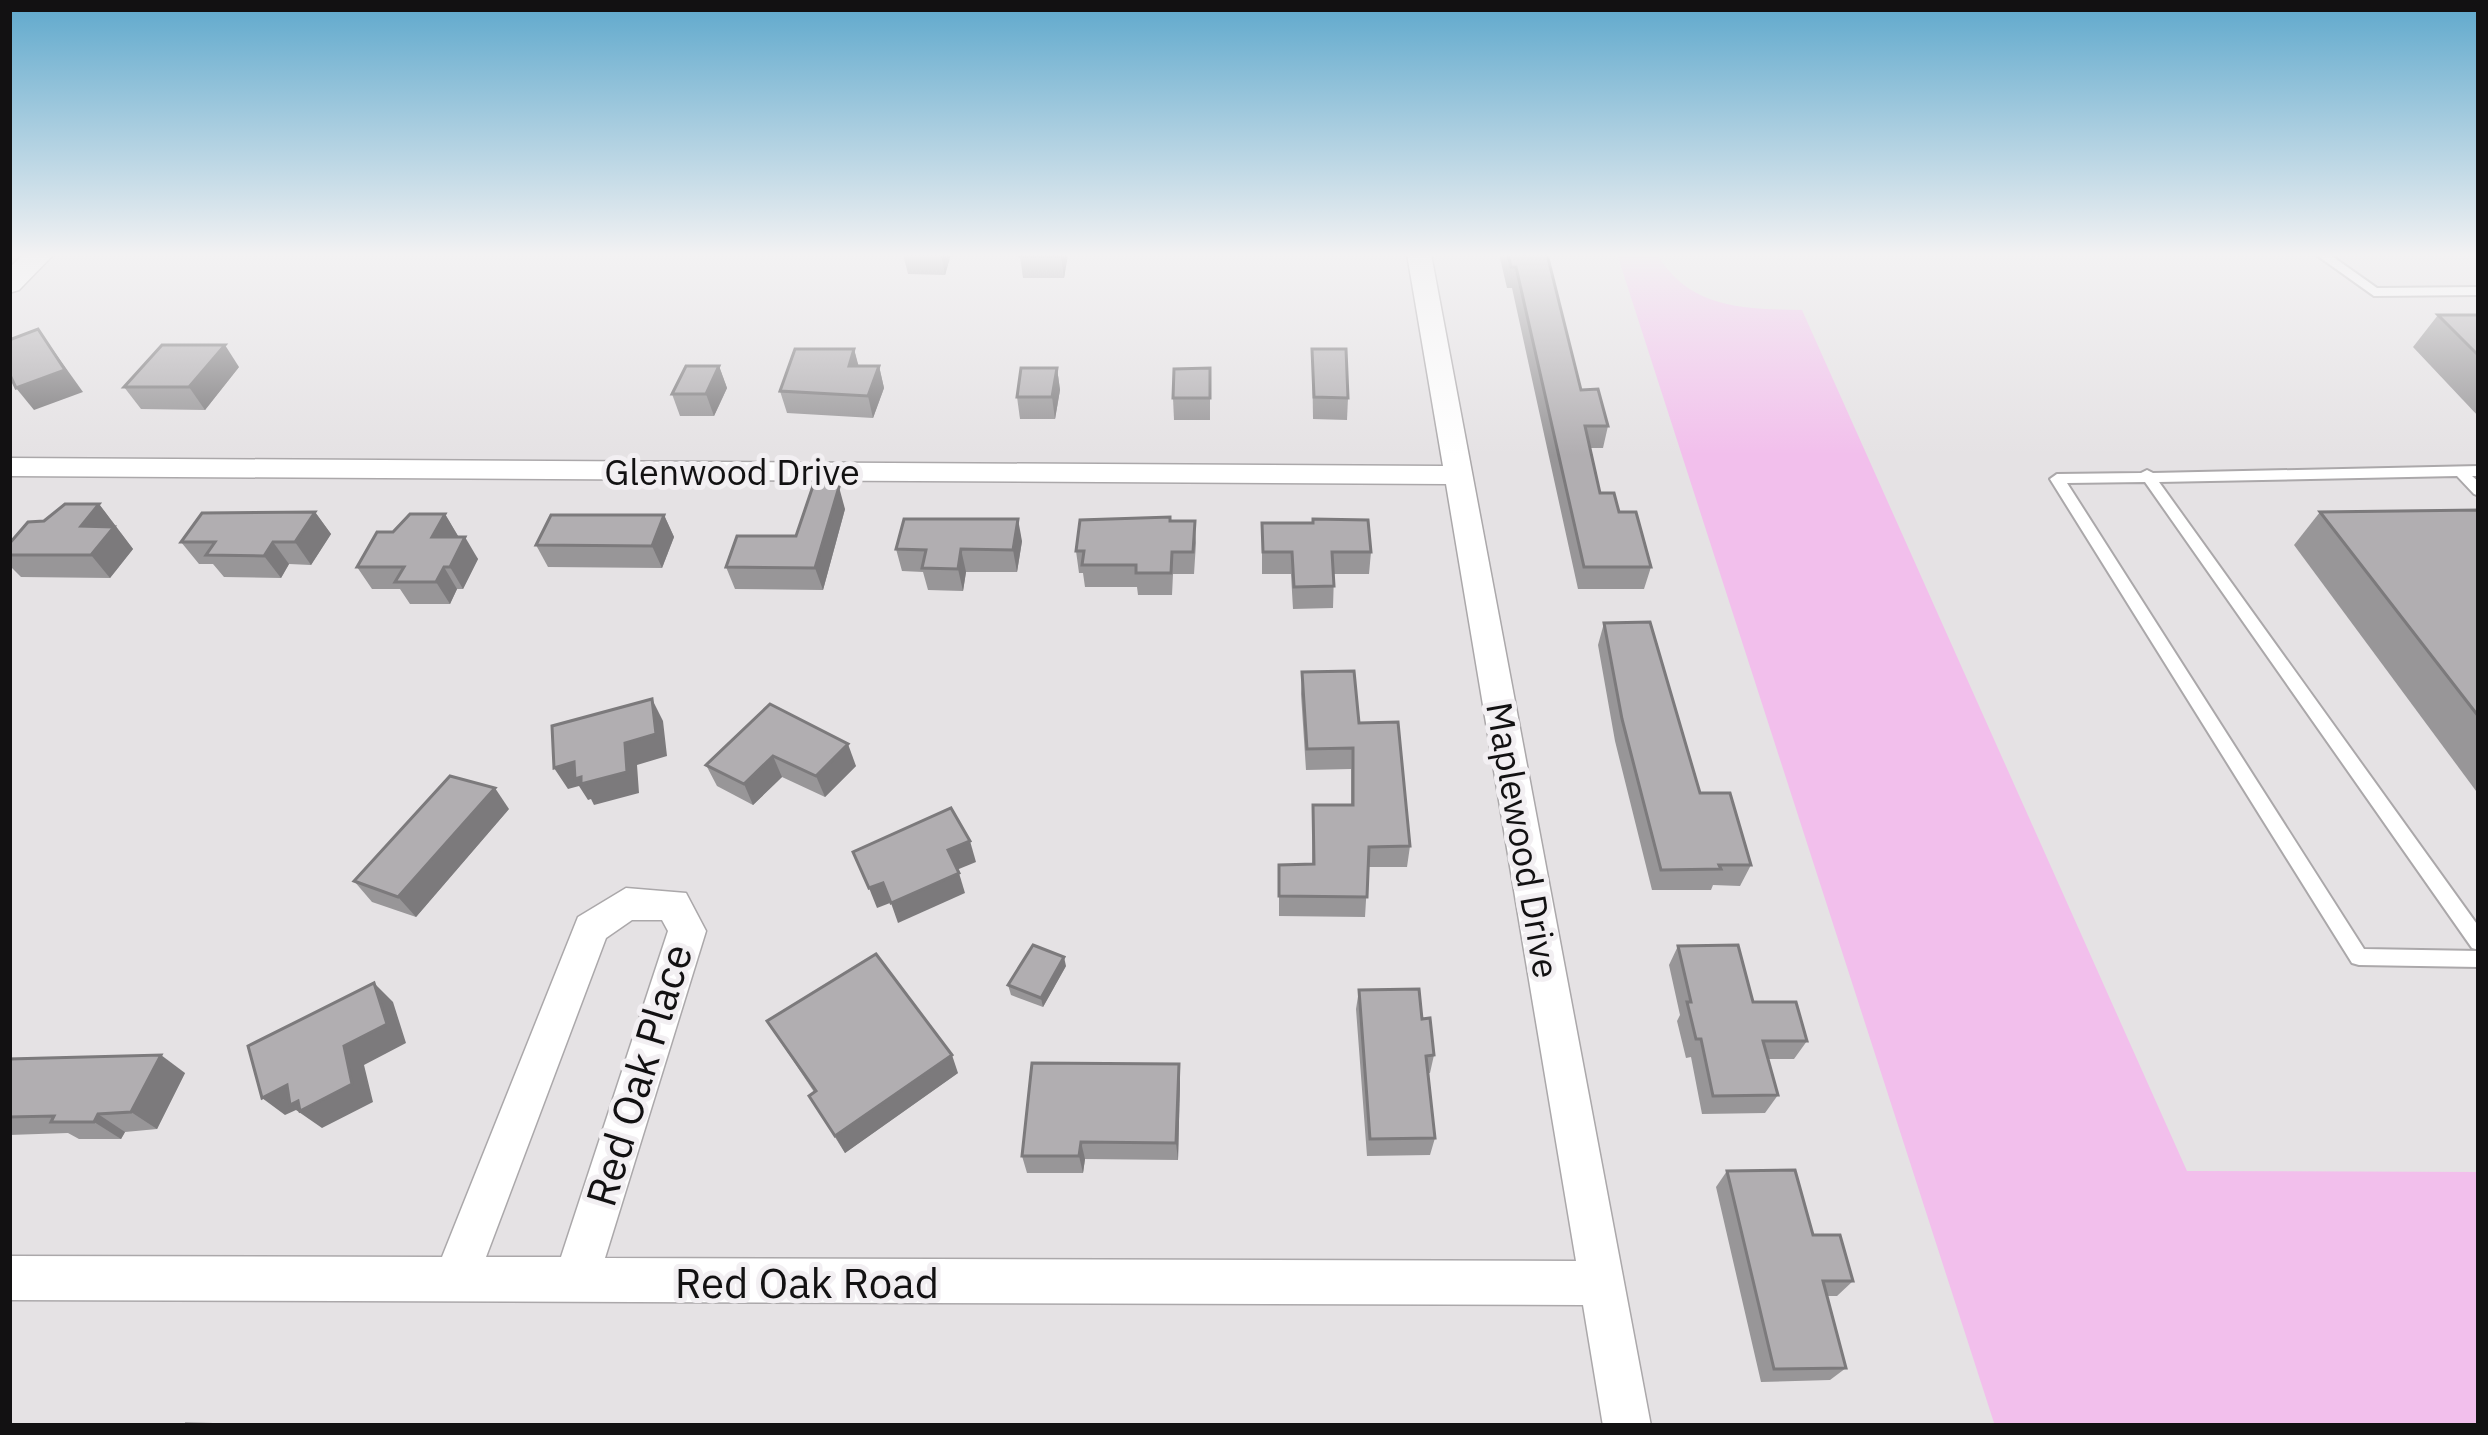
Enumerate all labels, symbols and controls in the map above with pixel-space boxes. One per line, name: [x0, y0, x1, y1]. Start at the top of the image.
street label: Glenwood Drive: [604, 448, 860, 495]
street label: Maplewood Drive: [1476, 698, 1571, 982]
street label: Red Oak Place: [573, 937, 704, 1212]
street label: Red Oak Road: [675, 1255, 939, 1310]

